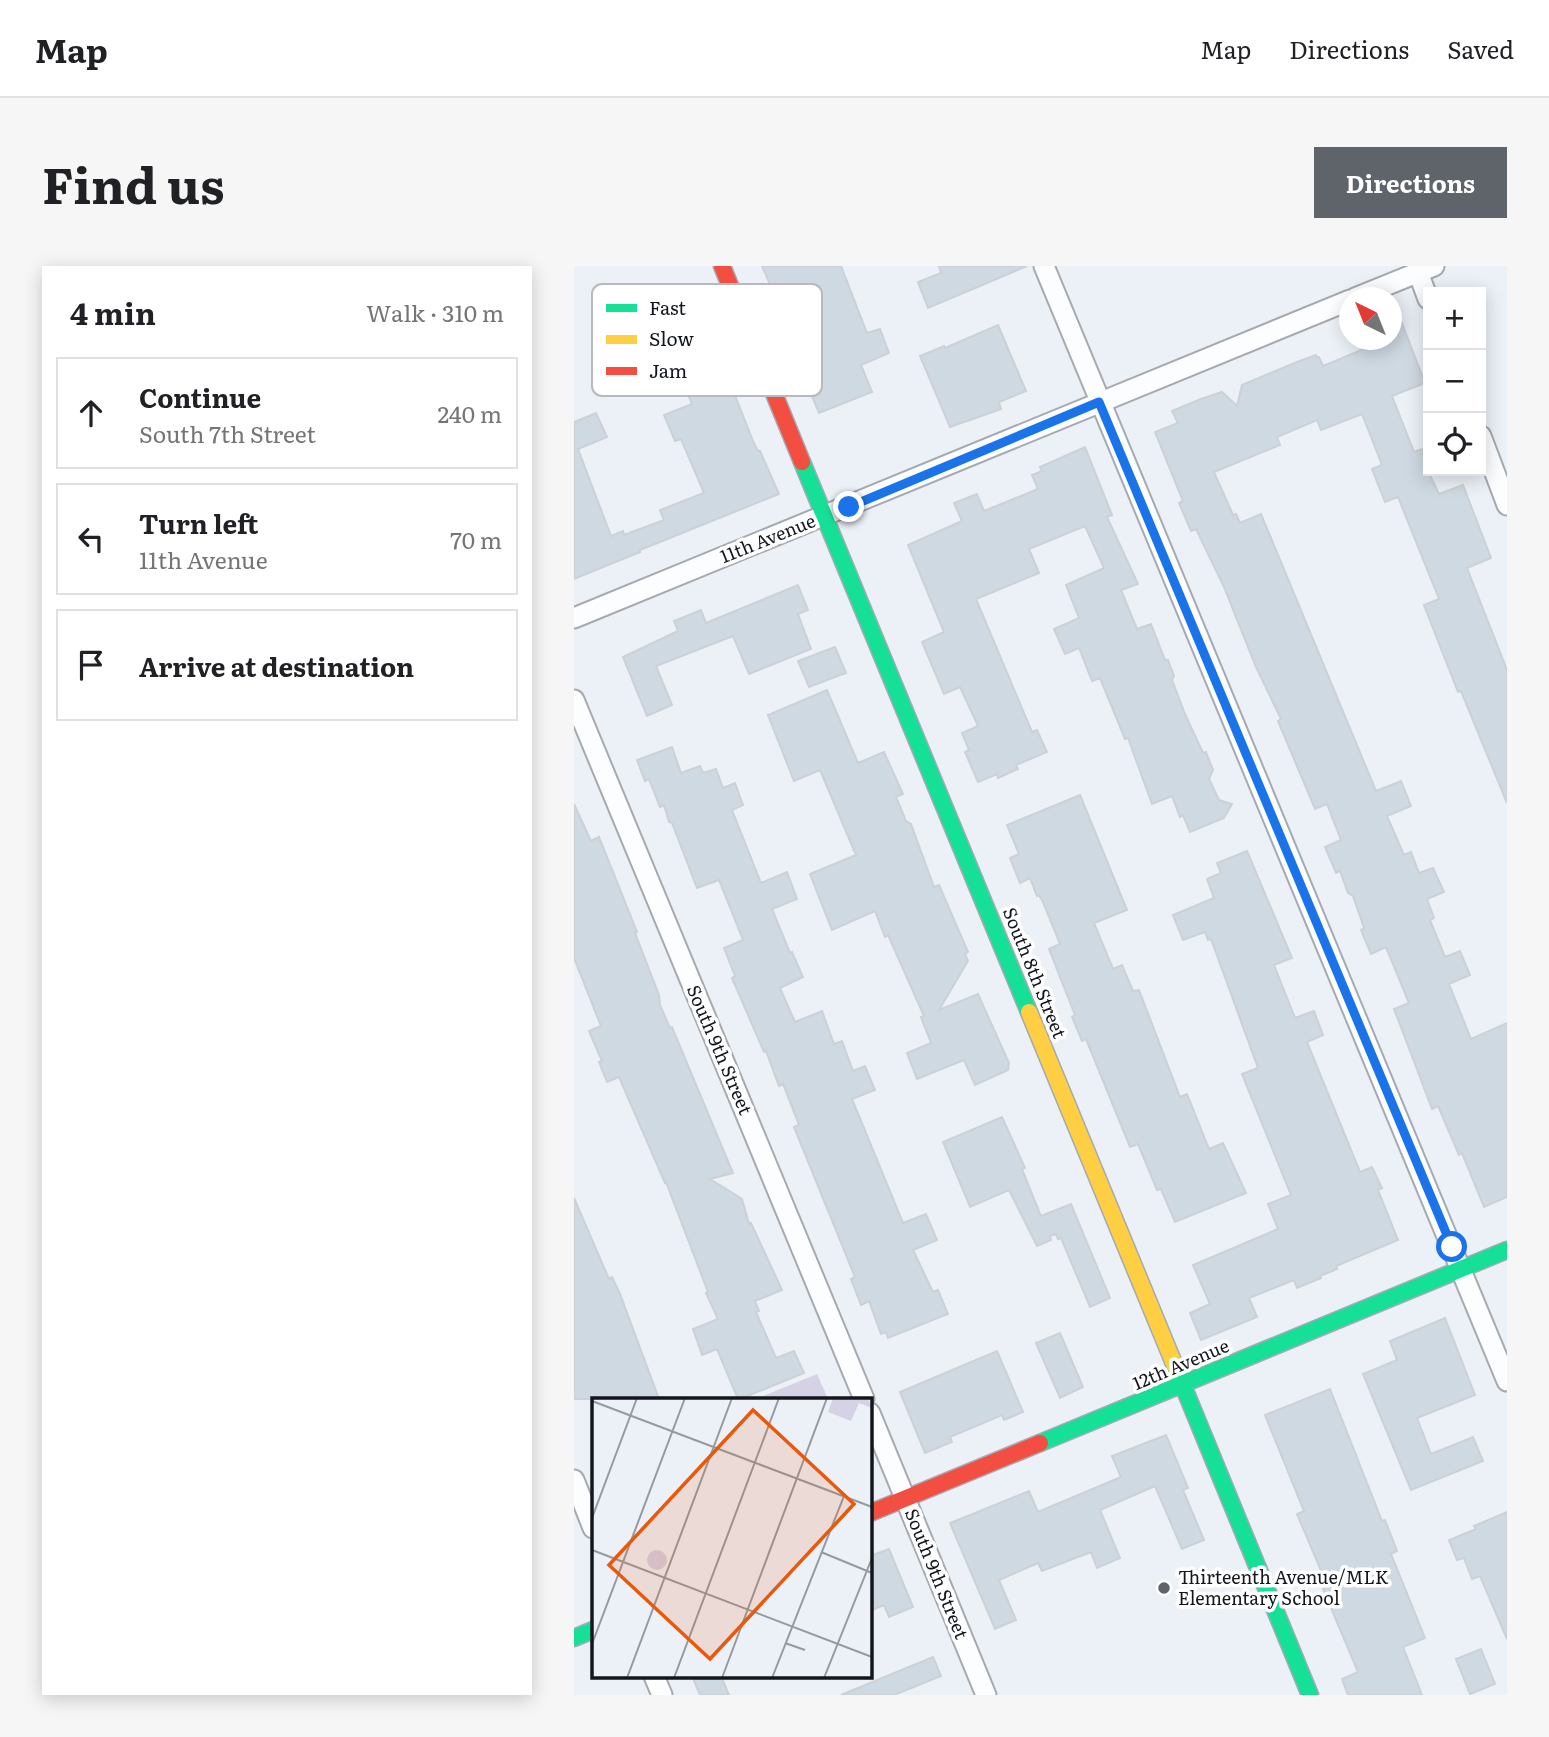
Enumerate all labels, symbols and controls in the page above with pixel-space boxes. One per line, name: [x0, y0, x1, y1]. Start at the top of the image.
text: Map: [35, 24, 108, 73]
text: Map: [1200, 31, 1251, 66]
text: Directions: [1289, 31, 1409, 66]
text: Saved: [1447, 31, 1514, 66]
text: Find us: [42, 146, 225, 219]
button: Directions: [1314, 147, 1507, 218]
legend: [592, 284, 822, 396]
north arrow: [1339, 287, 1402, 350]
map controls: [1423, 287, 1486, 476]
button: +: [1423, 287, 1486, 350]
text: 4 min: [70, 290, 156, 334]
text: Fast: [649, 293, 686, 321]
text: Walk · 310 m: [366, 295, 504, 329]
text: Slow: [649, 324, 694, 352]
button: −: [1423, 350, 1486, 413]
text: Jam: [649, 356, 687, 384]
text: Continue: [139, 377, 261, 416]
icon: ahead: [72, 394, 110, 432]
text: 240 m: [437, 396, 502, 430]
button: locate: [1423, 413, 1486, 476]
text: South 7th Street: [139, 416, 316, 450]
route end: [833, 491, 864, 522]
text: Turn left: [139, 503, 258, 542]
street label: 11th Avenue: [716, 506, 819, 569]
icon: left: [72, 520, 110, 558]
text: 70 m: [450, 522, 502, 556]
text: 11th Avenue: [139, 542, 268, 576]
icon: arrive: [72, 646, 110, 684]
text: Arrive at destination: [139, 646, 414, 685]
street label: South 8th Street: [997, 903, 1074, 1043]
street label: South 9th Street: [681, 980, 760, 1119]
route start: [1436, 1231, 1467, 1262]
street label: 12th Avenue: [1128, 1331, 1233, 1396]
inset map: [592, 1398, 872, 1678]
street label: South 9th Street: [899, 1504, 976, 1643]
place label: Thirteenth Avenue/MLK Elementary School: [1178, 1563, 1389, 1611]
marker: Thirteenth Avenue/MLK Elementary School: [1156, 1580, 1172, 1596]

